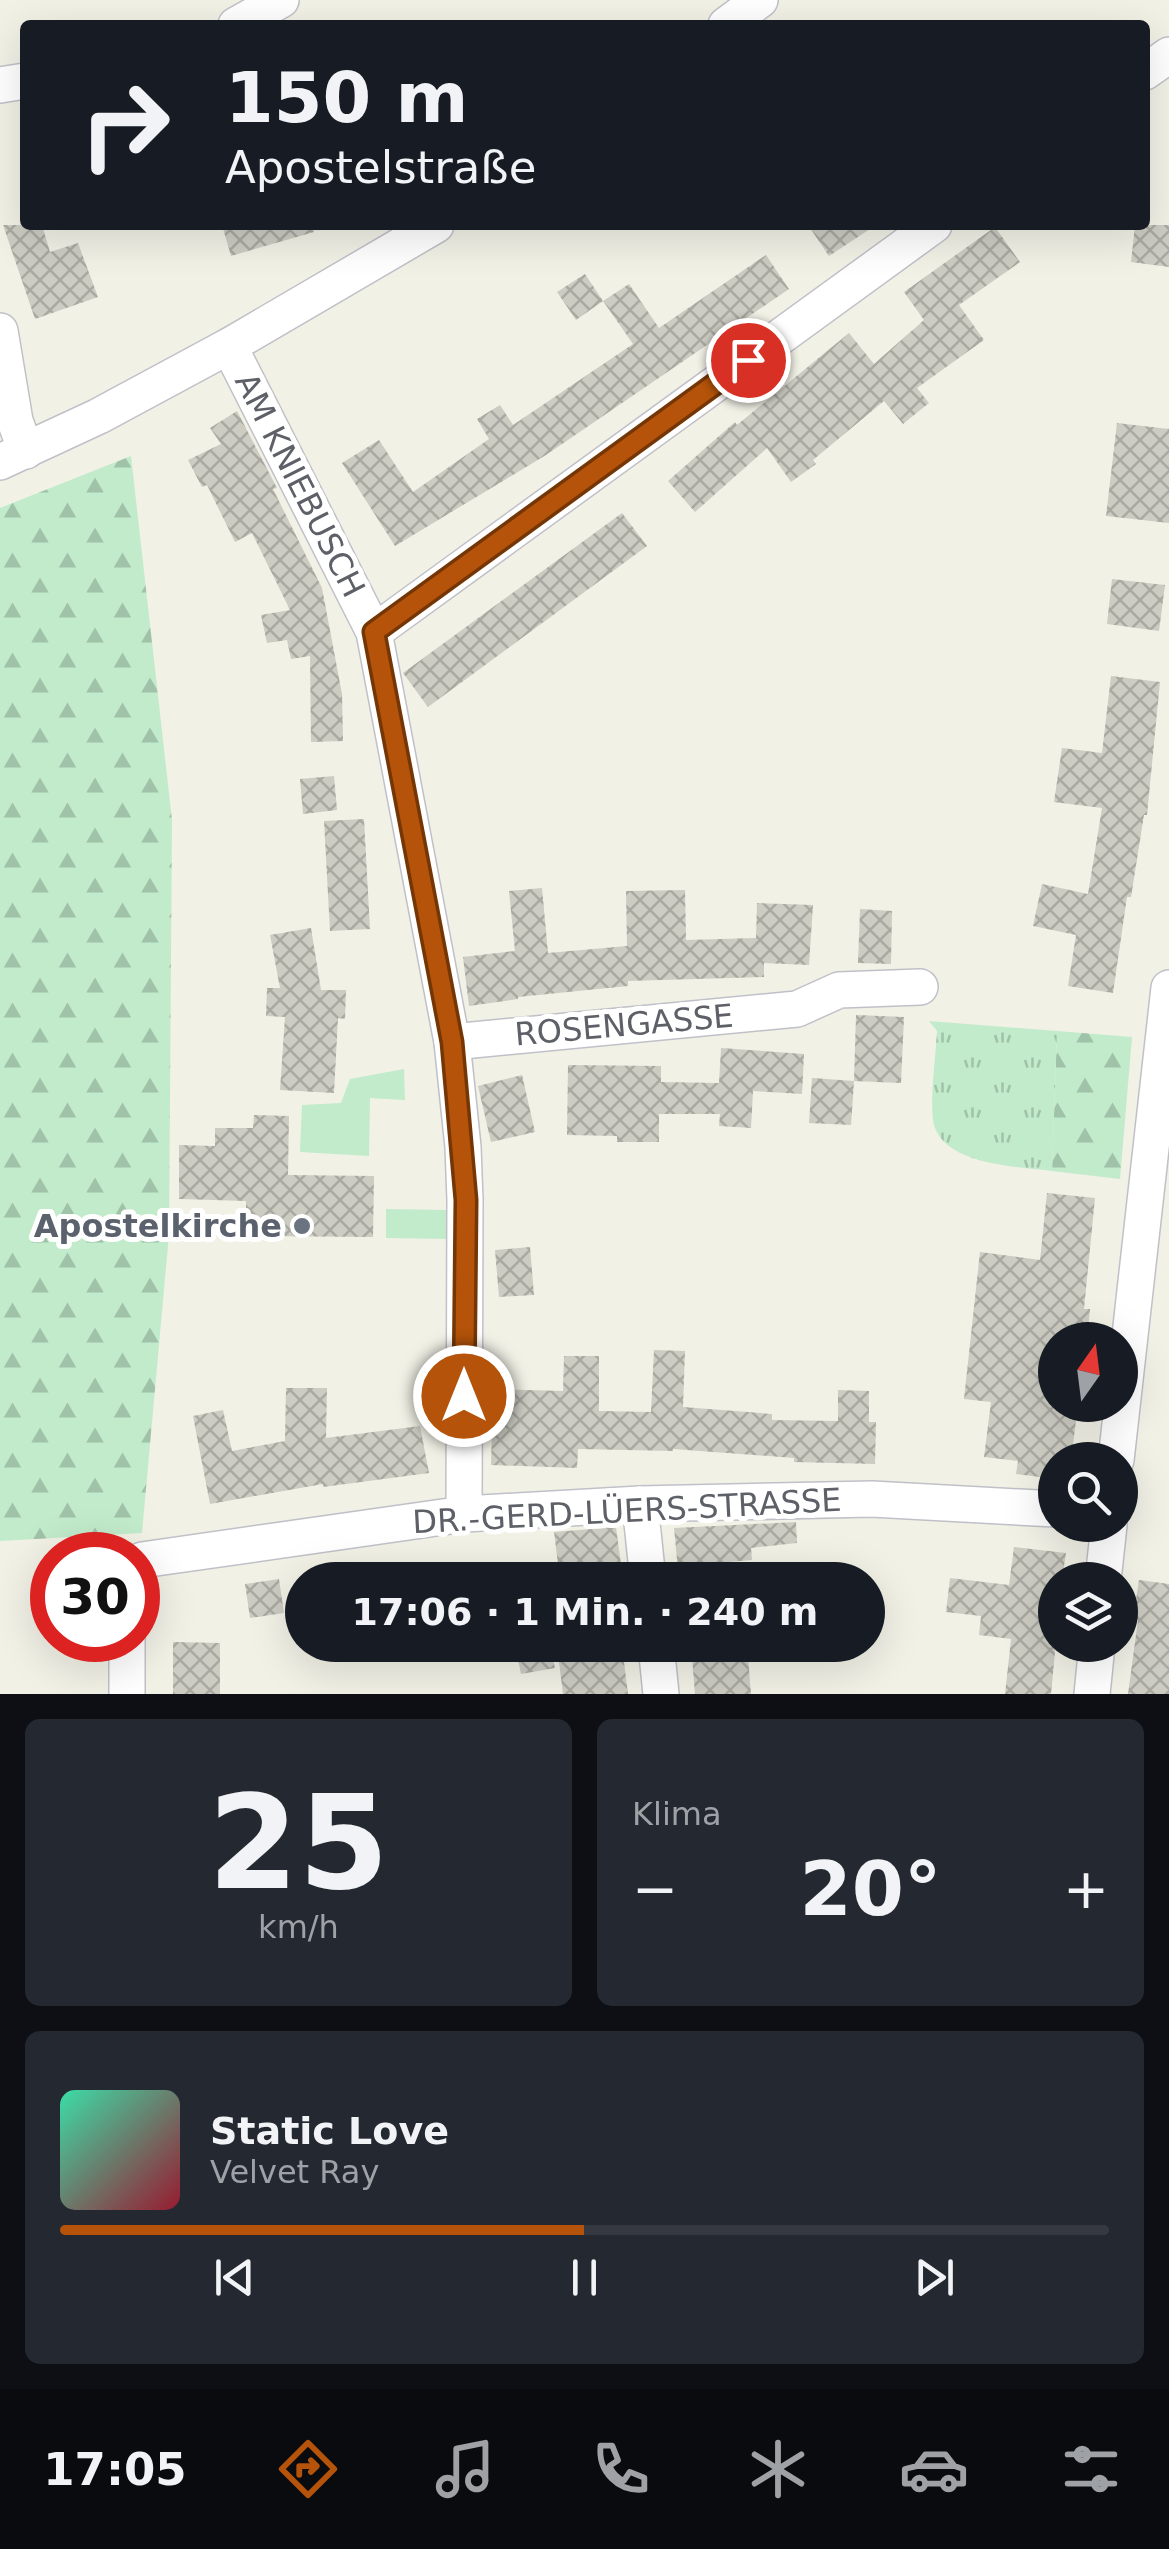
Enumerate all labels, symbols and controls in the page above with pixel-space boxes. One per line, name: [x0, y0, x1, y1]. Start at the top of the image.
text: 150 m: [225, 57, 468, 139]
icon: right: [60, 60, 190, 190]
text: Apostelstraße: [225, 141, 536, 194]
pin: [706, 318, 791, 403]
icon: arrive: [721, 333, 776, 388]
street label: AM KNIEBUSCH: [227, 367, 373, 603]
street label: ROSENGASSE: [513, 997, 735, 1053]
place label: Apostelkirche: [34, 1207, 282, 1245]
marker: Apostelkirche: [291, 1215, 313, 1237]
north arrow: [1038, 1322, 1138, 1422]
map controls: [1038, 1322, 1138, 1662]
position arrow: [412, 1344, 516, 1448]
button: search: [1038, 1442, 1138, 1542]
street label: DR.-GERD-LÜERS-STRASSE: [412, 1481, 842, 1541]
speed limit sign: 30: [30, 1532, 160, 1662]
button: layers: [1038, 1562, 1138, 1662]
text: 17:06 · 1 Min. · 240 m: [352, 1590, 818, 1634]
text: 25: [208, 1767, 389, 1919]
text: Klima: [632, 1795, 722, 1833]
text: 20°: [800, 1845, 941, 1933]
text: −: [632, 1857, 678, 1921]
text: +: [1063, 1857, 1109, 1921]
text: km/h: [258, 1908, 339, 1946]
text: Static Love: [210, 2109, 449, 2153]
text: Velvet Ray: [210, 2153, 379, 2191]
icon: previous: [207, 2250, 262, 2305]
icon: pause: [557, 2250, 612, 2305]
icon: next: [907, 2250, 962, 2305]
icon: directions: [273, 2434, 343, 2504]
icon: music: [430, 2434, 500, 2504]
icon: phone: [586, 2434, 656, 2504]
icon: climate: [743, 2434, 813, 2504]
icon: car: [899, 2434, 969, 2504]
icon: filters: [1056, 2434, 1126, 2504]
text: 17:05: [43, 2443, 187, 2496]

